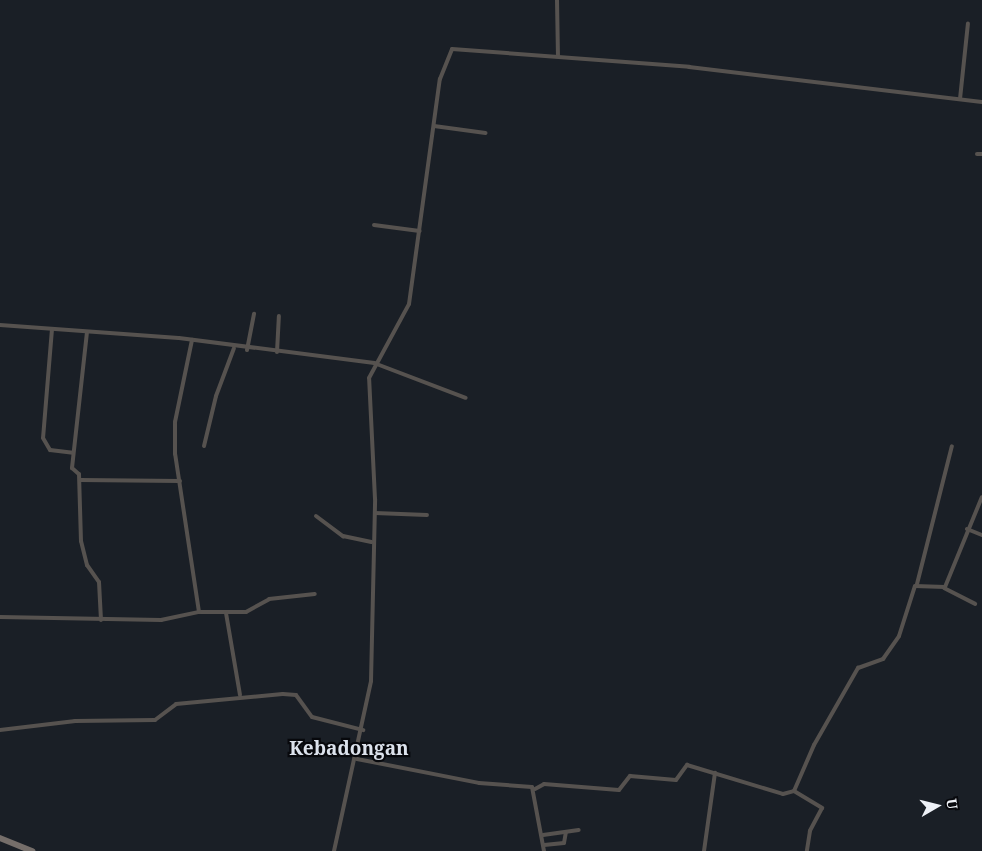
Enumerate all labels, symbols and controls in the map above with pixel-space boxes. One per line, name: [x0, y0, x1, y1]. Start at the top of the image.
district label: Kebadongan: [289, 738, 409, 760]
north arrow: [912, 781, 962, 831]
text: U: [942, 797, 962, 810]

